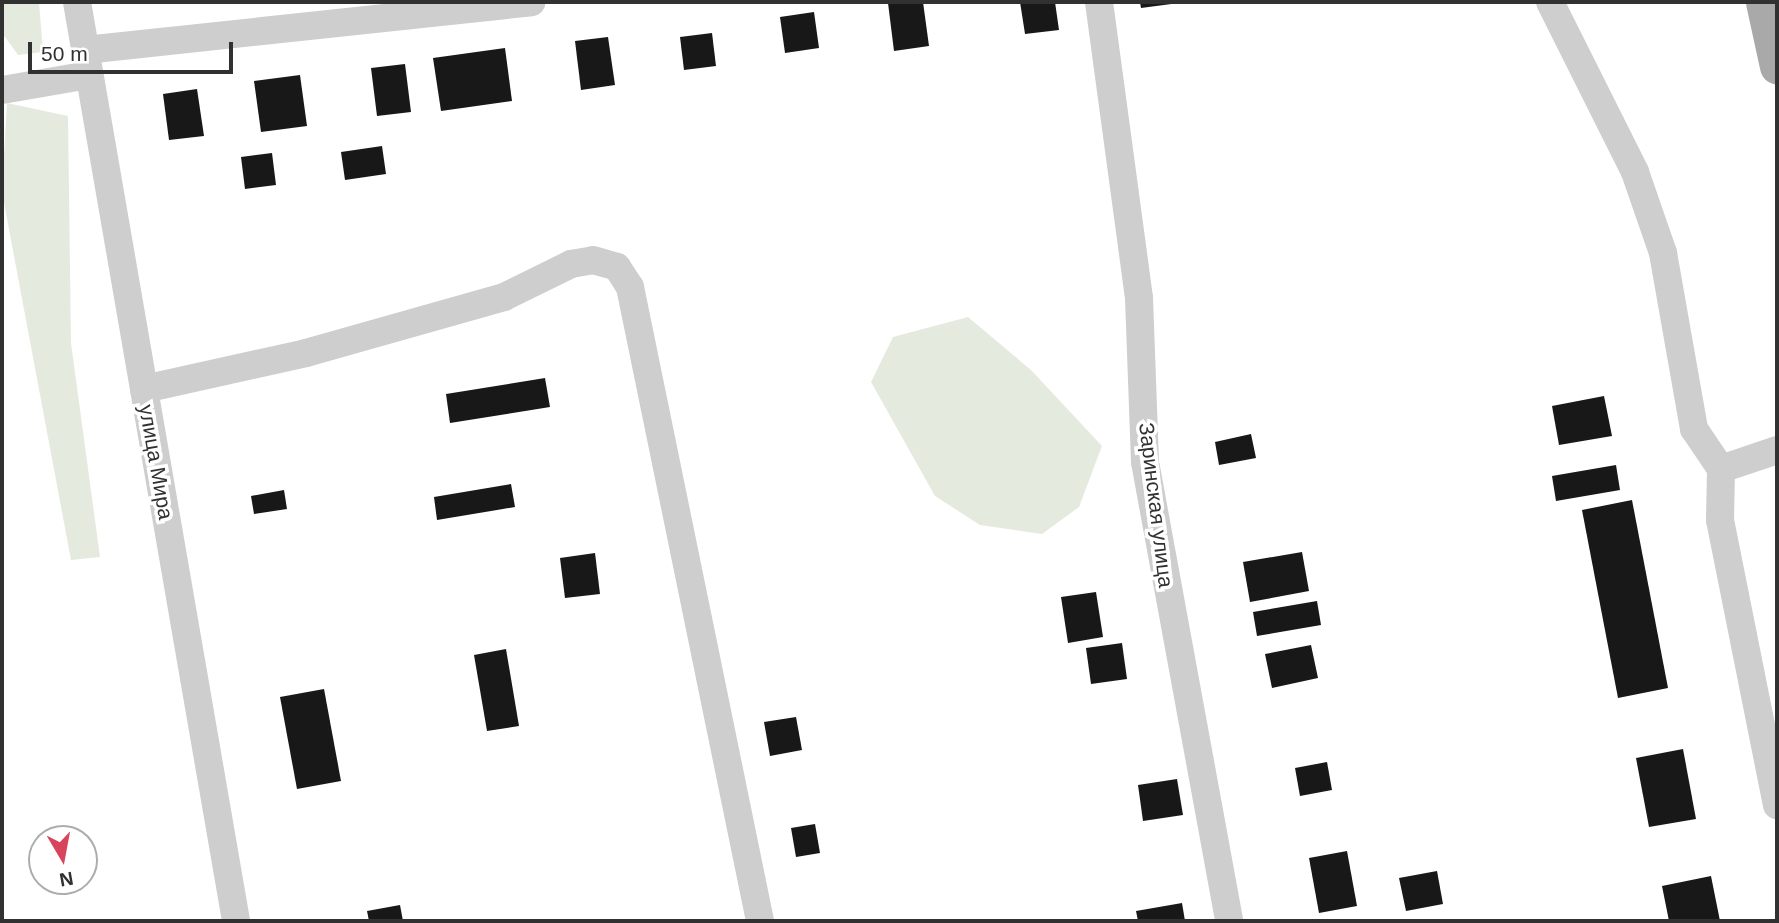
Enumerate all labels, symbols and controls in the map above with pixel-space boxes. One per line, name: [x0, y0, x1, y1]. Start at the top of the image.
scale bar: [32, 28, 236, 72]
text: 50 m: [41, 42, 88, 65]
street label: улица Мира: [134, 403, 178, 521]
street label: Заринская улица: [1133, 421, 1179, 589]
north arrow: [28, 825, 98, 895]
text: N: [58, 868, 75, 891]

